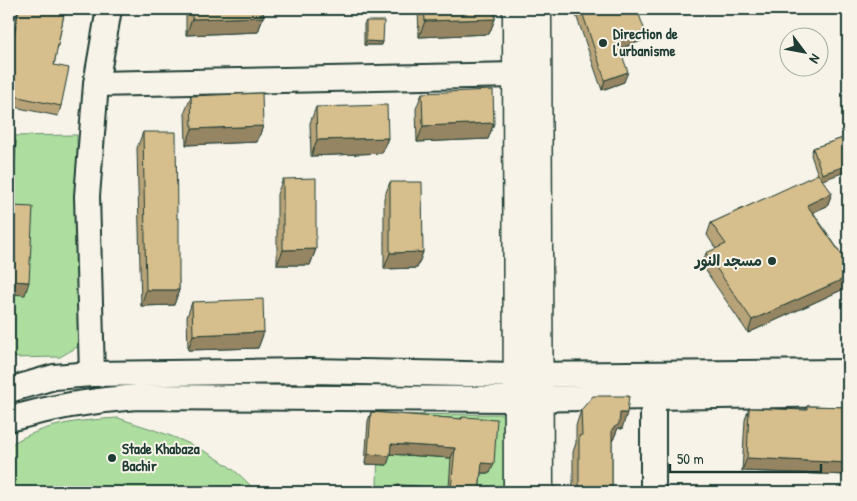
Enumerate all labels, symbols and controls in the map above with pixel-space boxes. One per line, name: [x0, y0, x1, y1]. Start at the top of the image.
place label: Direction de l'urbanisme: [613, 23, 678, 61]
north arrow: [780, 28, 830, 78]
marker: Direction de l'urbanisme: [597, 37, 609, 49]
text: N: [805, 51, 825, 68]
place label: مسجد النور: [693, 250, 762, 271]
marker: مسجد النور: [766, 255, 778, 267]
place label: Stade Khabaza Bachir: [122, 438, 200, 476]
scale bar: [670, 441, 821, 473]
text: 50 m: [677, 448, 704, 469]
marker: Stade Khabaza Bachir: [106, 452, 118, 464]

